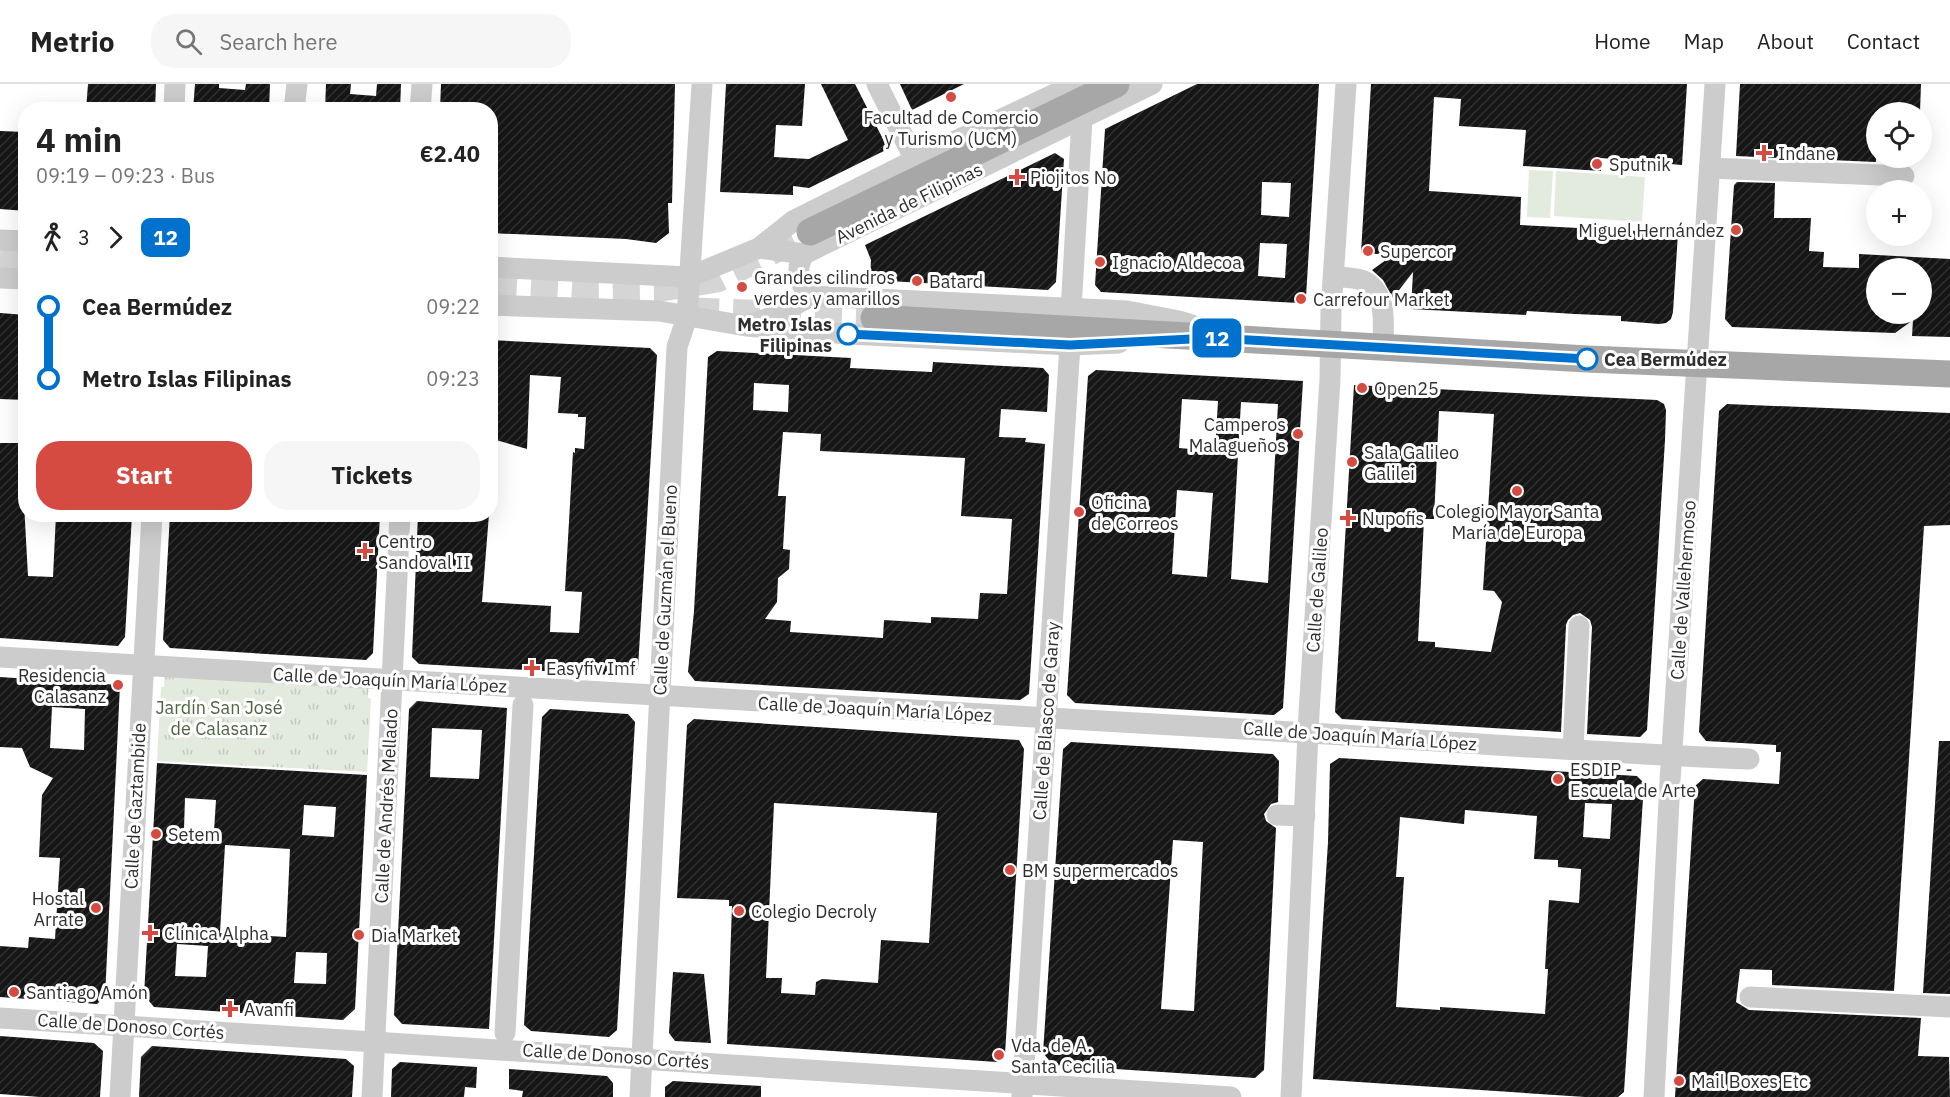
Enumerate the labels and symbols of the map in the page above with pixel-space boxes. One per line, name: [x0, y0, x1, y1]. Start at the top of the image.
marker: Facultad de Comercio y Turismo (UCM): [944, 90, 958, 104]
place label: Facultad de Comercio y Turismo (UCM): [863, 106, 1039, 150]
place label: Indane: [1778, 142, 1836, 165]
marker: Indane: [1755, 144, 1773, 162]
place label: Sputnik: [1609, 153, 1671, 176]
street label: Avenida de Filipinas: [832, 157, 986, 249]
marker: Sputnik: [1590, 157, 1604, 171]
place label: Piojitos No: [1030, 166, 1117, 189]
marker: Piojitos No: [1008, 168, 1026, 186]
place label: Miguel Hernández: [1578, 219, 1724, 242]
marker: Miguel Hernández: [1729, 223, 1743, 237]
place label: Supercor: [1380, 240, 1454, 263]
marker: Supercor: [1361, 244, 1375, 258]
place label: Ignacio Aldecoa: [1112, 251, 1242, 274]
marker: Ignacio Aldecoa: [1093, 255, 1107, 269]
place label: Grandes cilindros verdes y amarillos: [754, 266, 900, 310]
place label: Batard: [929, 270, 983, 293]
marker: Batard: [910, 274, 924, 288]
marker: Grandes cilindros verdes y amarillos: [735, 280, 749, 294]
place label: Carrefour Market: [1313, 288, 1450, 311]
marker: Carrefour Market: [1294, 292, 1308, 306]
place label: Metro Islas Filipinas: [737, 313, 832, 357]
line badge: 12: [1190, 318, 1244, 358]
marker: Metro Islas Filipinas: [837, 323, 859, 345]
marker: Cea Bermúdez: [1576, 348, 1598, 370]
place label: Cea Bermúdez: [1604, 348, 1727, 371]
place label: Open25: [1374, 377, 1439, 400]
marker: Open25: [1355, 381, 1369, 395]
place label: Camperos Malagueños: [1189, 413, 1286, 457]
marker: Camperos Malagueños: [1291, 427, 1305, 441]
place label: Sala Galileo Galilei: [1364, 441, 1459, 485]
marker: Sala Galileo Galilei: [1345, 455, 1359, 469]
street label: Calle de Guzmán el Bueno: [648, 484, 682, 696]
marker: Colegio Mayor Santa María de Europa: [1510, 484, 1524, 498]
place label: Oficina de Correos: [1091, 491, 1179, 535]
street label: Calle de Vallehermoso: [1665, 499, 1701, 681]
place label: Colegio Mayor Santa María de Europa: [1435, 500, 1600, 544]
marker: Oficina de Correos: [1072, 505, 1086, 519]
place label: Nupofis: [1362, 507, 1424, 530]
marker: Nupofis: [1339, 509, 1357, 527]
street label: Calle de Galileo: [1301, 527, 1333, 653]
place label: Centro Sandoval II: [378, 530, 471, 574]
marker: Centro Sandoval II: [356, 542, 374, 560]
street label: Calle de Blasco de Garay: [1028, 621, 1064, 821]
place label: Easyfiv Imf: [546, 657, 636, 680]
marker: Easyfiv Imf: [523, 659, 541, 677]
street label: Calle de Joaquín María López: [272, 662, 508, 698]
place label: Residencia Calasanz: [18, 664, 106, 708]
marker: Residencia Calasanz: [111, 678, 125, 692]
street label: Calle de Joaquín María López: [757, 691, 993, 727]
park label: Jardín San José de Calasanz: [155, 696, 283, 740]
street label: Calle de Andrés Mellado: [369, 708, 403, 904]
street label: Calle de Joaquín María López: [1242, 716, 1478, 756]
street label: Calle de Gaztambide: [119, 722, 151, 890]
place label: ESDIP - Escuela de Arte: [1570, 758, 1696, 802]
marker: ESDIP - Escuela de Arte: [1551, 772, 1565, 786]
place label: Setem: [168, 823, 220, 846]
marker: Setem: [149, 827, 163, 841]
place label: BM supermercados: [1022, 859, 1179, 882]
marker: BM supermercados: [1003, 863, 1017, 877]
place label: Hostal Arrate: [32, 887, 84, 931]
place label: Colegio Decroly: [751, 900, 877, 923]
marker: Hostal Arrate: [89, 901, 103, 915]
marker: Colegio Decroly: [732, 904, 746, 918]
place label: Clínica Alpha: [164, 922, 269, 945]
marker: Clínica Alpha: [141, 924, 159, 942]
place label: Dia Market: [371, 924, 458, 947]
marker: Dia Market: [352, 928, 366, 942]
place label: Santiago Amón: [26, 981, 148, 1004]
marker: Santiago Amón: [7, 985, 21, 999]
place label: Avanfi: [244, 998, 294, 1021]
marker: Avanfi: [221, 1000, 239, 1018]
street label: Calle de Donoso Cortés: [37, 1008, 225, 1044]
place label: Vda. de A. Santa Cecilia: [1011, 1034, 1115, 1078]
street label: Calle de Donoso Cortés: [522, 1038, 710, 1074]
marker: Vda. de A. Santa Cecilia: [992, 1048, 1006, 1062]
place label: Mail Boxes Etc: [1691, 1070, 1808, 1093]
marker: Mail Boxes Etc: [1672, 1074, 1686, 1088]

